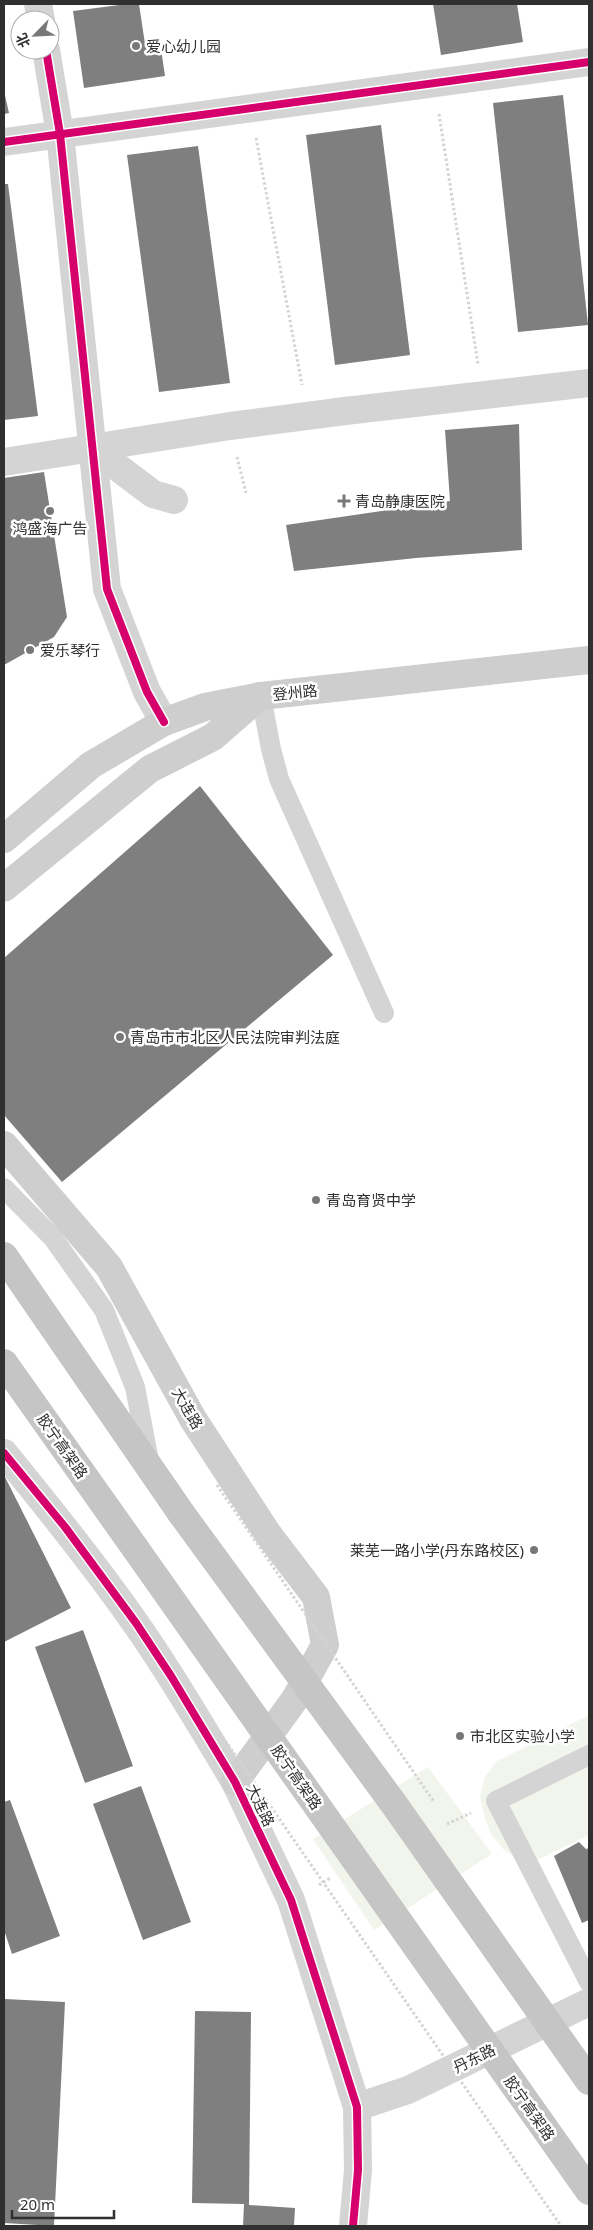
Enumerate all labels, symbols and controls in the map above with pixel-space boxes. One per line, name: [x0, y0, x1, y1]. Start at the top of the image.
north arrow: [10, 10, 60, 60]
text: 北: [11, 30, 34, 51]
place label: 爱心幼儿园: [146, 36, 221, 56]
marker: 爱心幼儿园: [130, 40, 142, 52]
place label: 青岛静康医院: [355, 491, 445, 511]
marker: 青岛静康医院: [337, 494, 351, 508]
marker: 鸿盛海广告: [44, 505, 56, 517]
place label: 鸿盛海广告: [12, 518, 88, 538]
place label: 爱乐琴行: [40, 640, 100, 660]
marker: 爱乐琴行: [24, 644, 36, 656]
street label: 登州路: [272, 680, 318, 704]
place label: 青岛市市北区人民法院审判法庭: [130, 1027, 340, 1047]
marker: 青岛市市北区人民法院审判法庭: [114, 1031, 126, 1043]
place label: 青岛育贤中学: [326, 1190, 416, 1210]
marker: 青岛育贤中学: [310, 1194, 322, 1206]
street label: 大连路: [168, 1384, 208, 1432]
street label: 胶宁高架路: [33, 1410, 93, 1482]
place label: 莱芜一路小学(丹东路校区): [350, 1540, 524, 1560]
marker: 莱芜一路小学(丹东路校区): [528, 1544, 540, 1556]
place label: 市北区实验小学: [470, 1726, 575, 1746]
marker: 市北区实验小学: [454, 1730, 466, 1742]
street label: 胶宁高架路: [267, 1741, 327, 1813]
street label: 大连路: [242, 1780, 280, 1830]
street label: 丹东路: [449, 2039, 499, 2077]
street label: 胶宁高架路: [500, 2072, 560, 2144]
scale bar: [12, 2188, 115, 2220]
text: 20 m: [20, 2194, 55, 2214]

